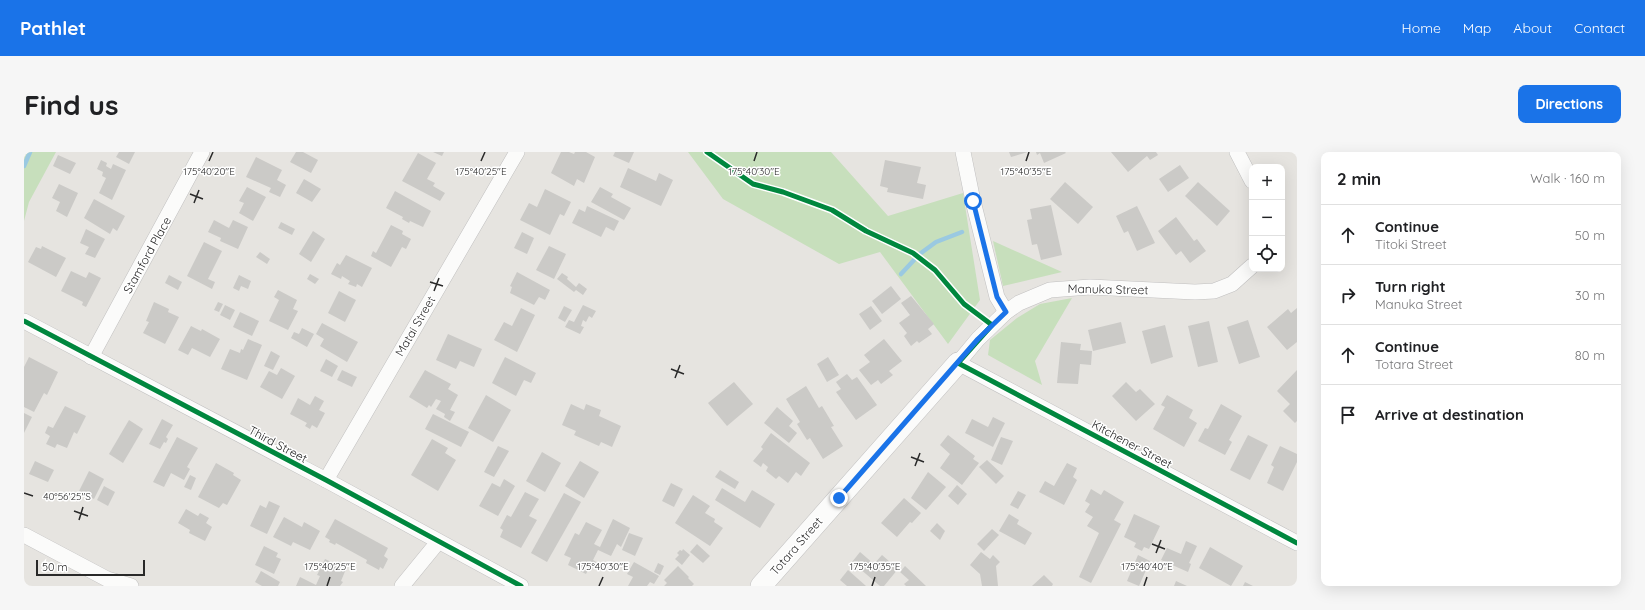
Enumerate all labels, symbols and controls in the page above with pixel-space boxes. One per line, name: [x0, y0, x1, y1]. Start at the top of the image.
text: Pathlet: [20, 16, 86, 40]
text: Home: [1402, 19, 1441, 37]
text: Map: [1463, 19, 1491, 37]
text: About: [1513, 19, 1552, 37]
text: Contact: [1574, 19, 1625, 37]
button: Directions: [1518, 85, 1621, 123]
text: Find us: [24, 87, 118, 122]
map controls: [1249, 164, 1285, 272]
button: +: [1249, 164, 1285, 200]
text: 175°40'20"E: [183, 165, 235, 178]
text: 175°40'25"E: [455, 165, 507, 178]
text: 175°40'30"E: [728, 165, 780, 178]
text: 175°40'35"E: [1001, 165, 1052, 178]
text: 2 min: [1337, 168, 1381, 189]
text: Walk · 160 m: [1530, 170, 1605, 186]
route start: [964, 192, 982, 210]
button: −: [1249, 200, 1285, 236]
street label: Stamford Place: [120, 214, 174, 296]
text: Continue: [1375, 217, 1439, 236]
icon: ahead: [1337, 224, 1359, 246]
text: 50 m: [1575, 227, 1605, 243]
button: locate: [1249, 236, 1285, 272]
text: Titoki Street: [1375, 236, 1447, 252]
text: Turn right: [1375, 277, 1446, 296]
street label: Manuka Street: [1068, 281, 1148, 297]
icon: right: [1337, 284, 1359, 306]
text: 30 m: [1575, 287, 1605, 303]
street label: Matai Street: [392, 293, 438, 359]
text: Manuka Street: [1375, 296, 1462, 312]
text: Continue: [1375, 337, 1439, 356]
icon: ahead: [1337, 344, 1359, 366]
text: 80 m: [1575, 347, 1605, 363]
text: Totara Street: [1375, 356, 1453, 372]
icon: arrive: [1337, 404, 1359, 426]
text: Arrive at destination: [1375, 405, 1524, 424]
street label: Kitchener Street: [1089, 417, 1175, 471]
street label: Third Street: [246, 422, 310, 466]
route end: [830, 489, 848, 507]
text: 40°56'25"S: [43, 490, 91, 503]
street label: Totara Street: [767, 514, 825, 578]
scale bar: [36, 558, 145, 577]
text: 50 m: [42, 560, 68, 574]
text: 175°40'25"E: [304, 560, 356, 573]
text: 175°40'30"E: [577, 560, 629, 573]
text: 175°40'35"E: [850, 560, 901, 573]
text: 175°40'40"E: [1121, 560, 1173, 573]

